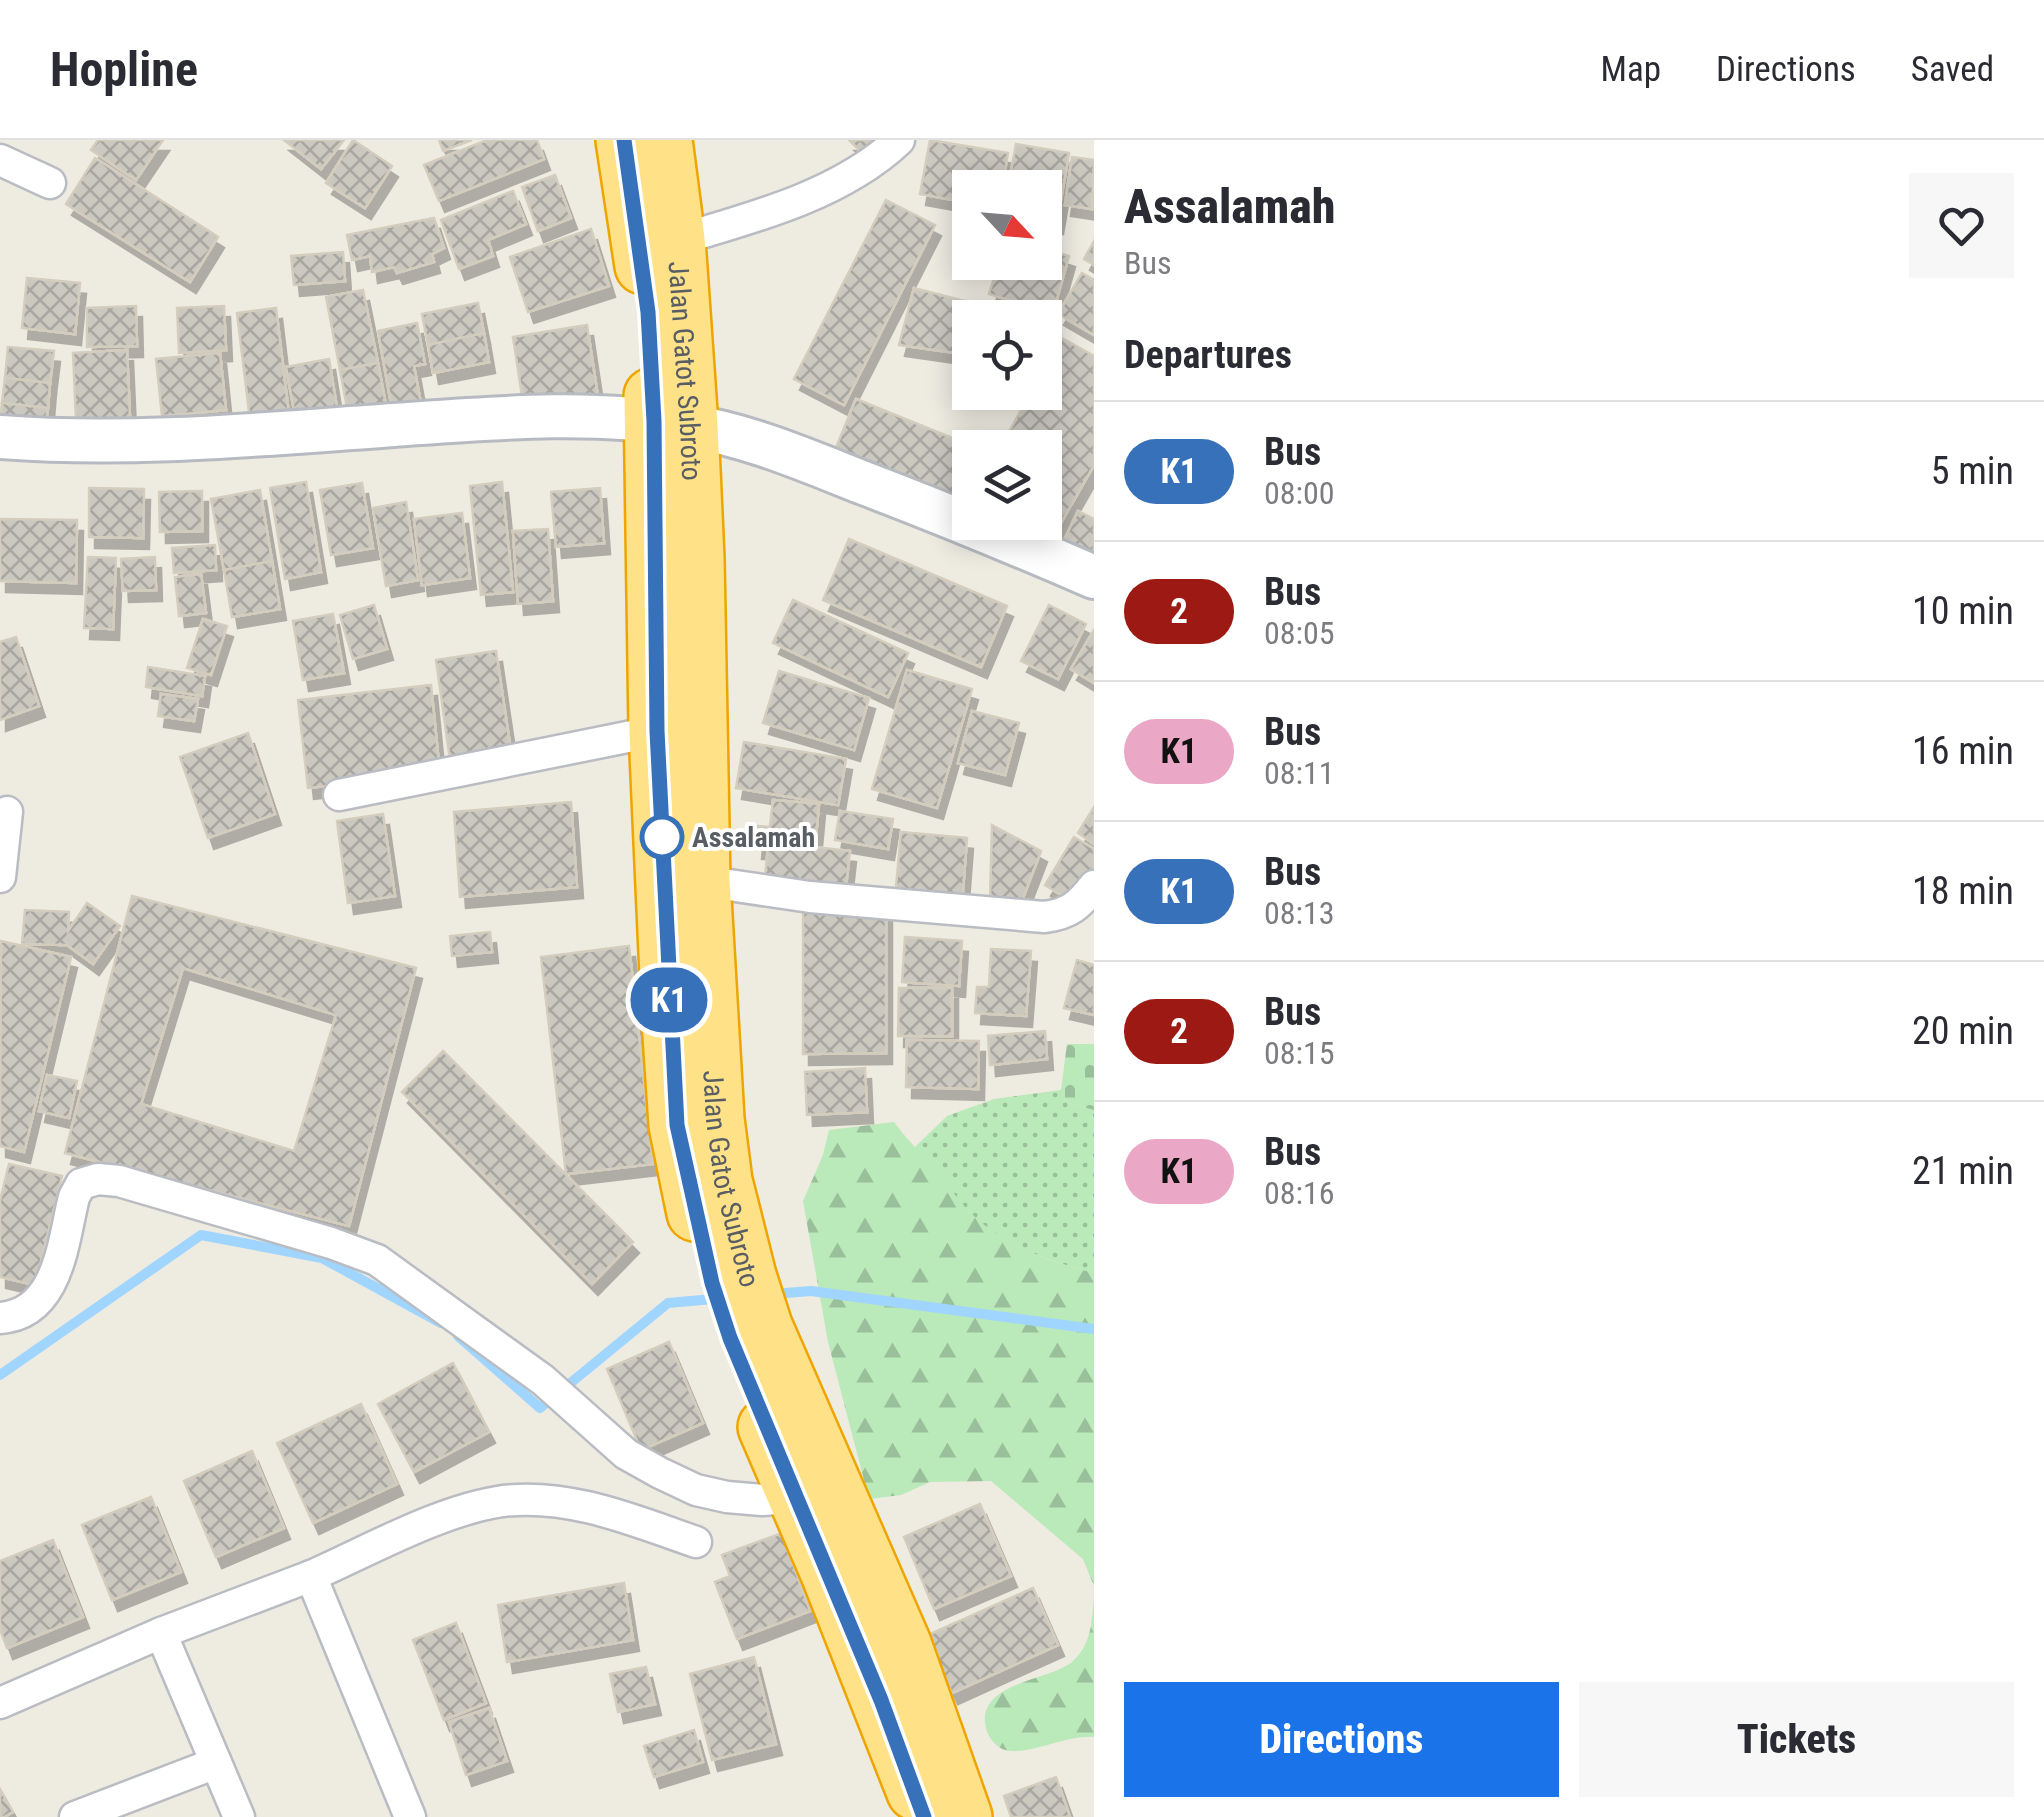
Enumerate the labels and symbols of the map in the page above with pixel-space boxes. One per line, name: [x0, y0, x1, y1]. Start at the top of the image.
north arrow: [952, 170, 1062, 280]
street label: Jalan Gatot Subroto: [662, 260, 709, 481]
marker: Assalamah: [641, 816, 683, 858]
place label: Assalamah: [692, 821, 815, 854]
line badge: K1: [624, 968, 714, 1032]
street label: Jalan Gatot Subroto: [697, 1069, 767, 1291]

